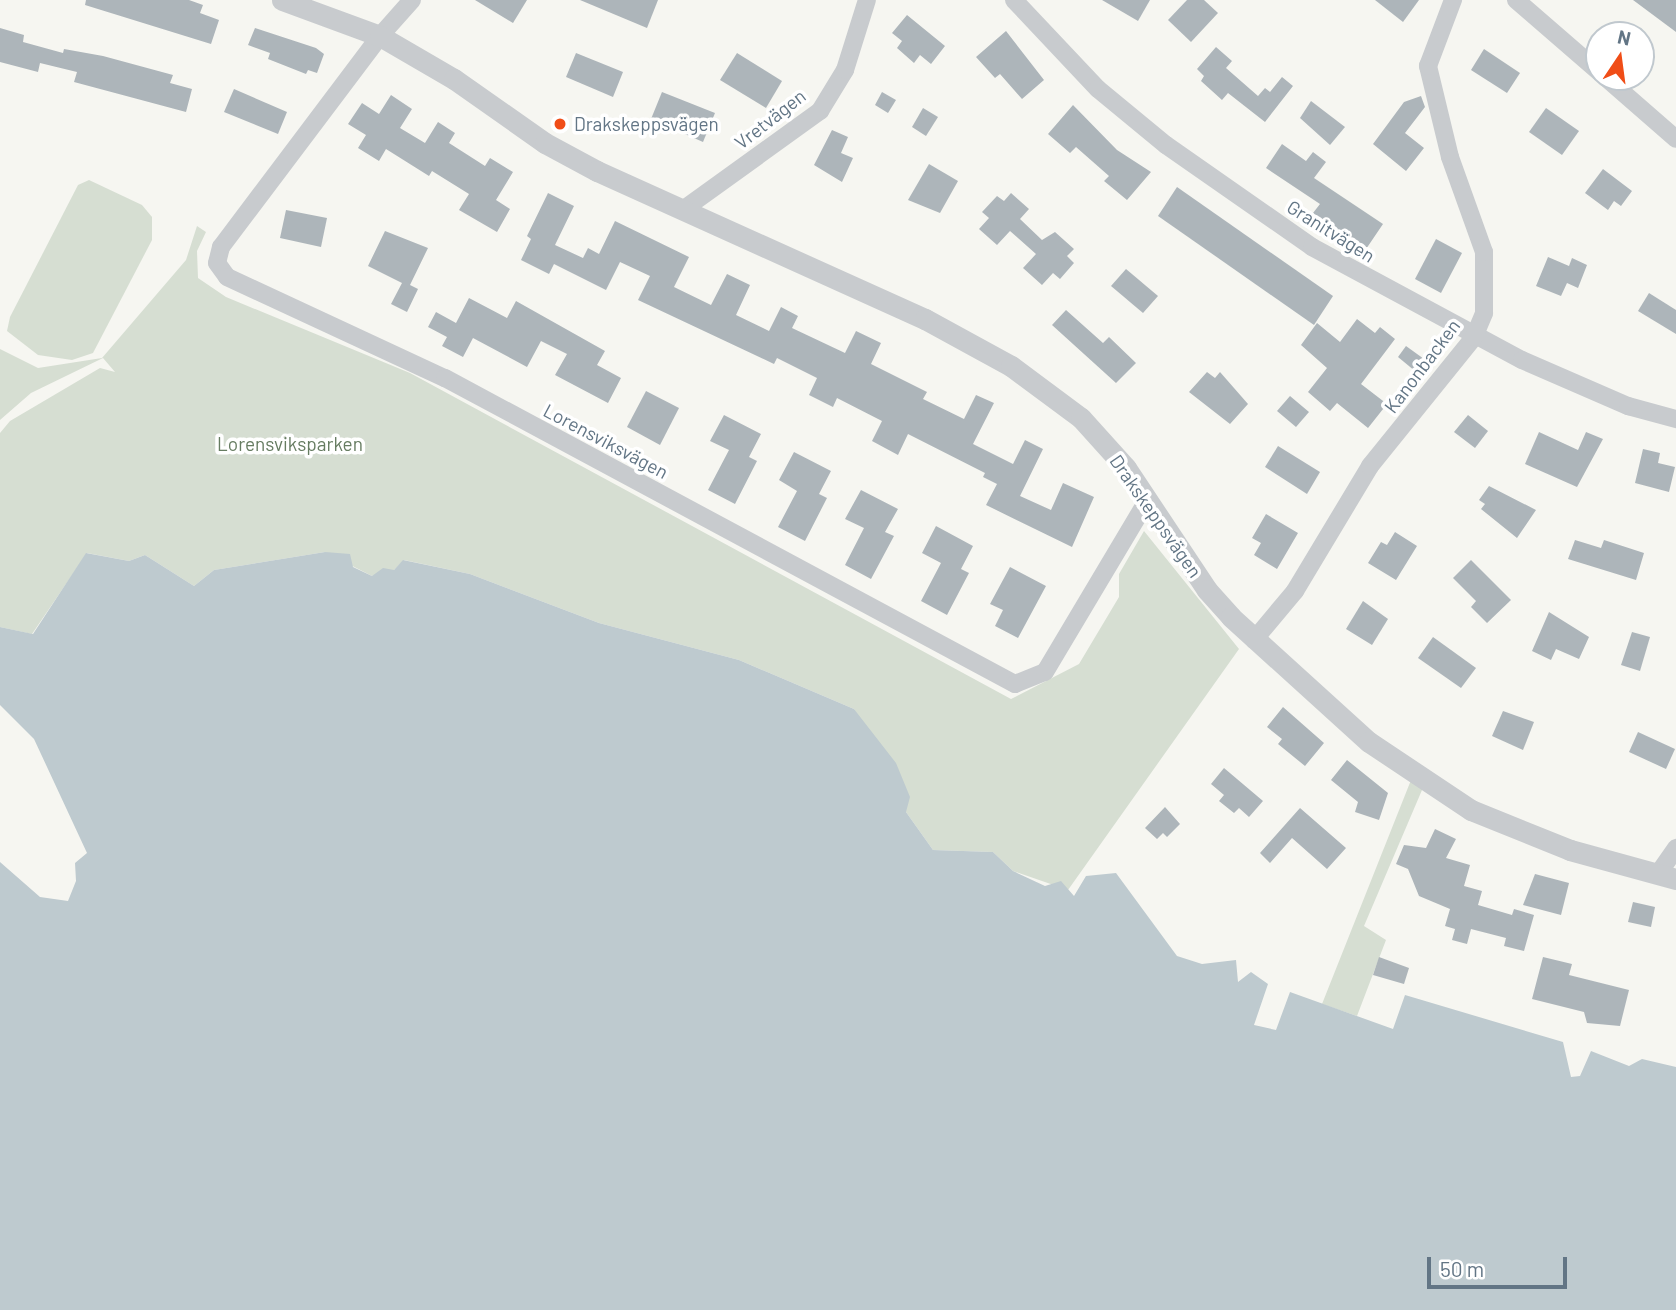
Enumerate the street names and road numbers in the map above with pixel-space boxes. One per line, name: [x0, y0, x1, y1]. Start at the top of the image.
street label: Vretvägen: [730, 84, 810, 154]
street label: Granitvägen: [1283, 195, 1379, 267]
street label: Kanonbacken: [1379, 315, 1465, 417]
street label: Lorensviksvägen: [540, 399, 672, 483]
street label: Drakskeppsvägen: [1105, 450, 1207, 582]

